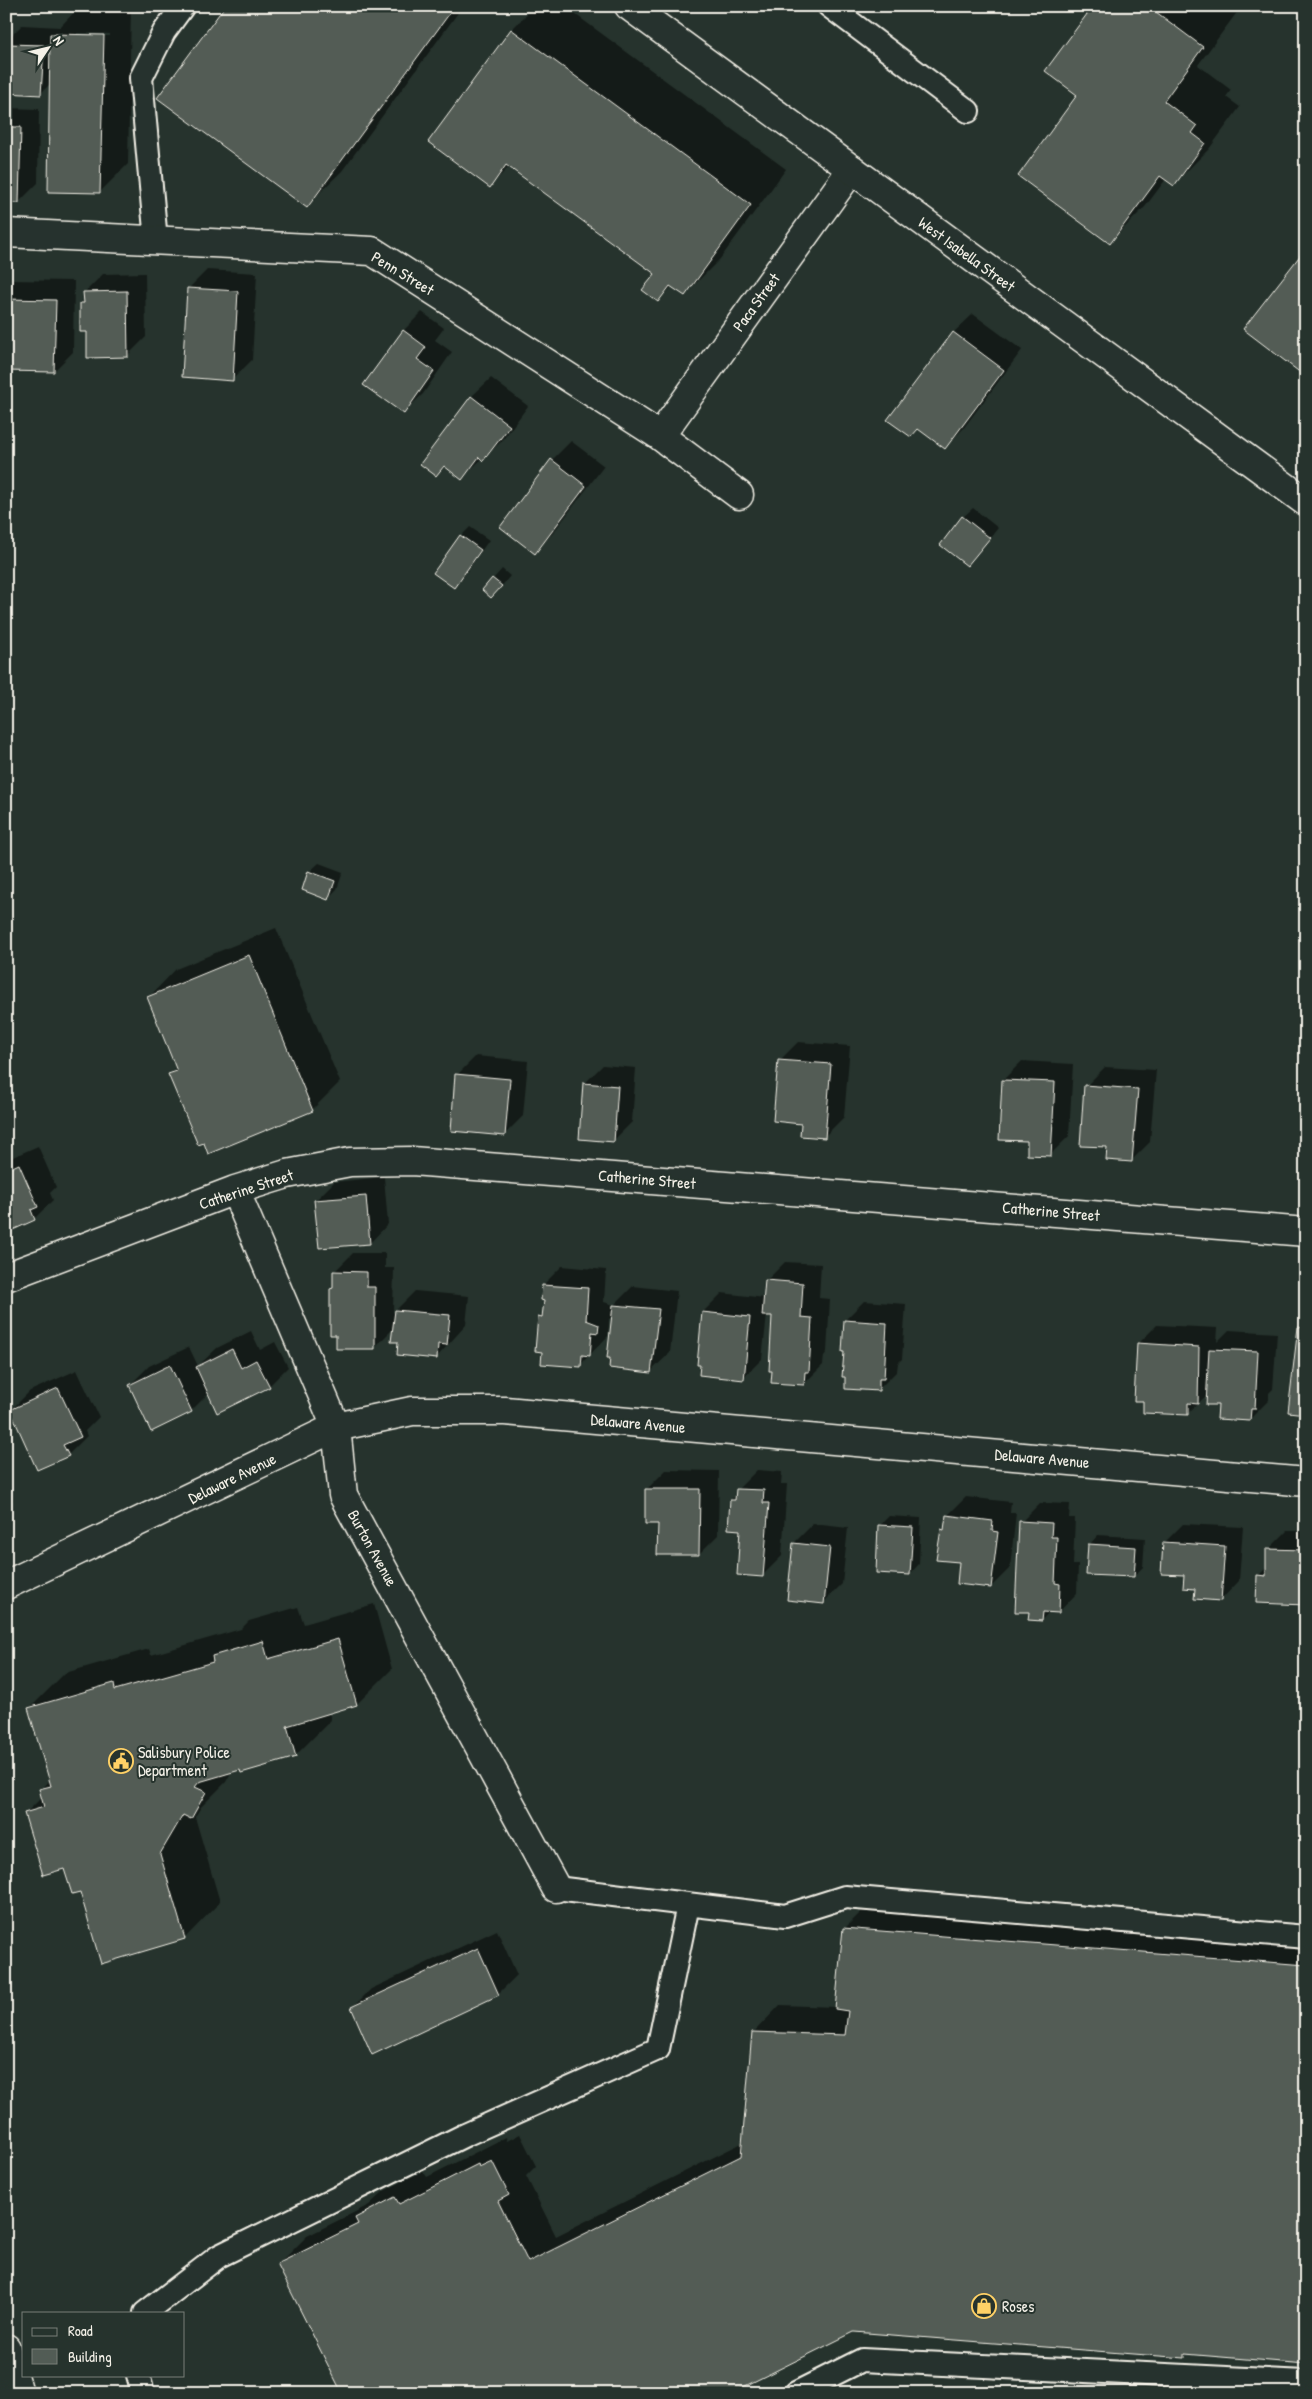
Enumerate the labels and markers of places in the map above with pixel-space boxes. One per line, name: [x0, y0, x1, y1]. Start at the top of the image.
place label: Salisbury Police Department: [138, 1741, 230, 1781]
public building icon: Salisbury Police Department: [108, 1748, 134, 1774]
shop icon: Roses: [971, 2293, 997, 2319]
place label: Roses: [1002, 2295, 1034, 2317]

